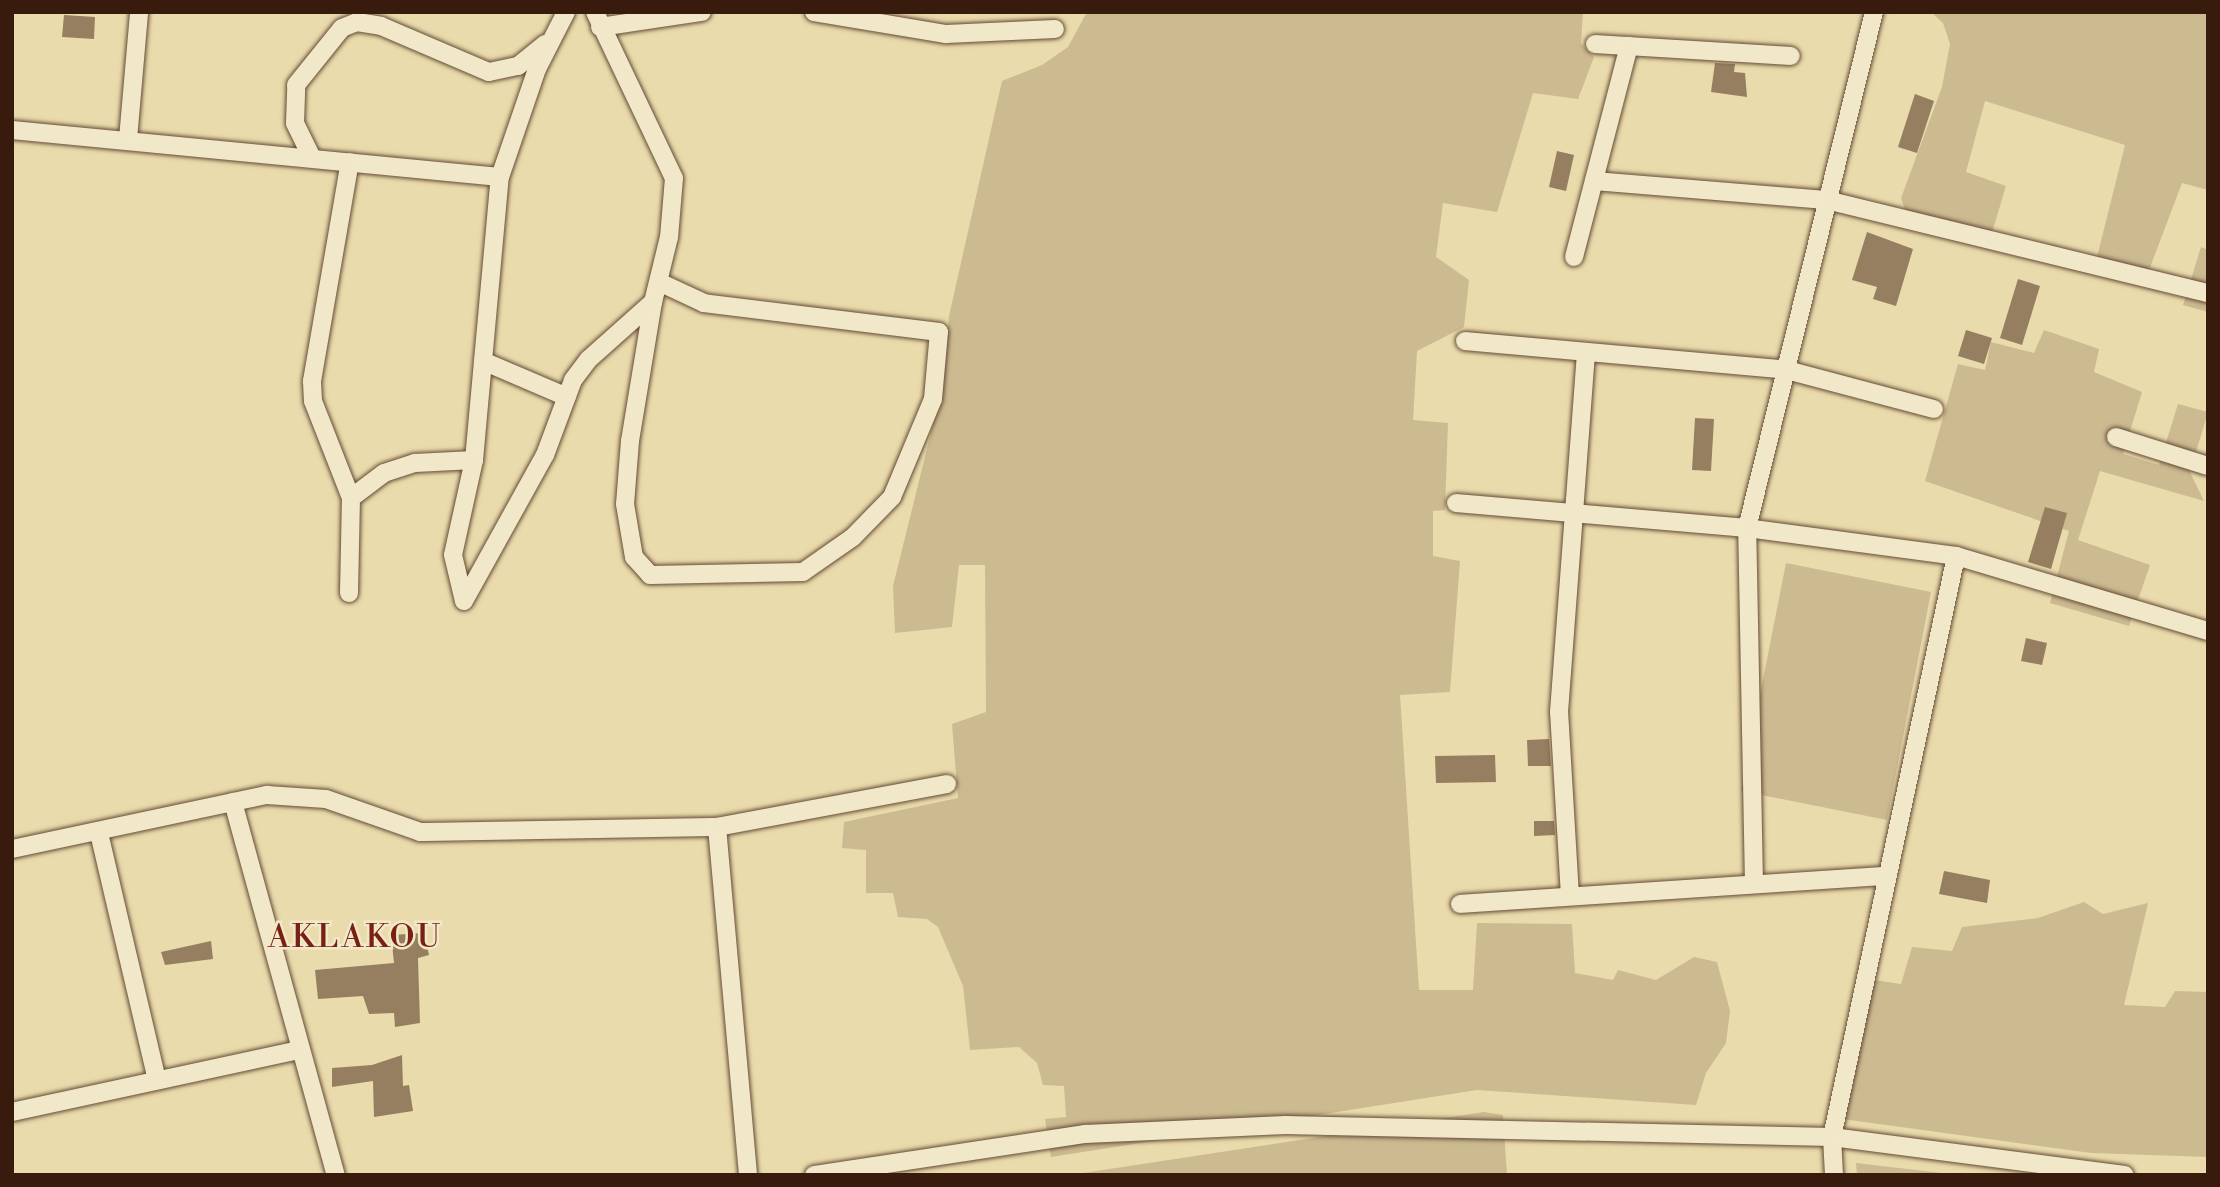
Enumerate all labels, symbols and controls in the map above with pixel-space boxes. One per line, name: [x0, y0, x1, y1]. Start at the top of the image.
district label: AKLAKOU: [269, 918, 441, 956]

